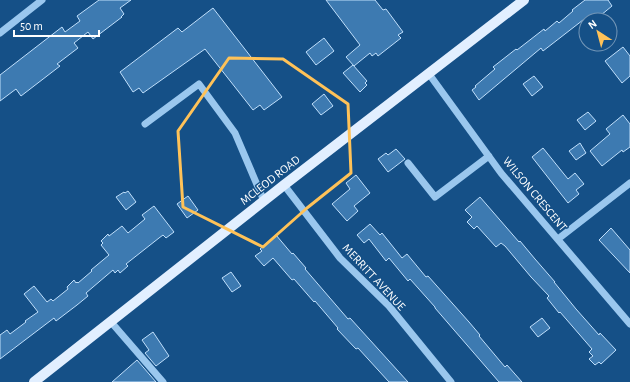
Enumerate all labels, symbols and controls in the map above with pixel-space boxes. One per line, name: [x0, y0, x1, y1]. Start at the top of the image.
scale bar: [14, 12, 99, 38]
north arrow: [578, 12, 618, 52]
text: N: [586, 18, 599, 31]
text: 50 m: [20, 20, 43, 32]
street label: MCLEOD ROAD: [238, 153, 302, 207]
street label: WILSON CRESCENT: [501, 155, 569, 233]
street label: MERRITT AVENUE: [340, 241, 408, 313]

